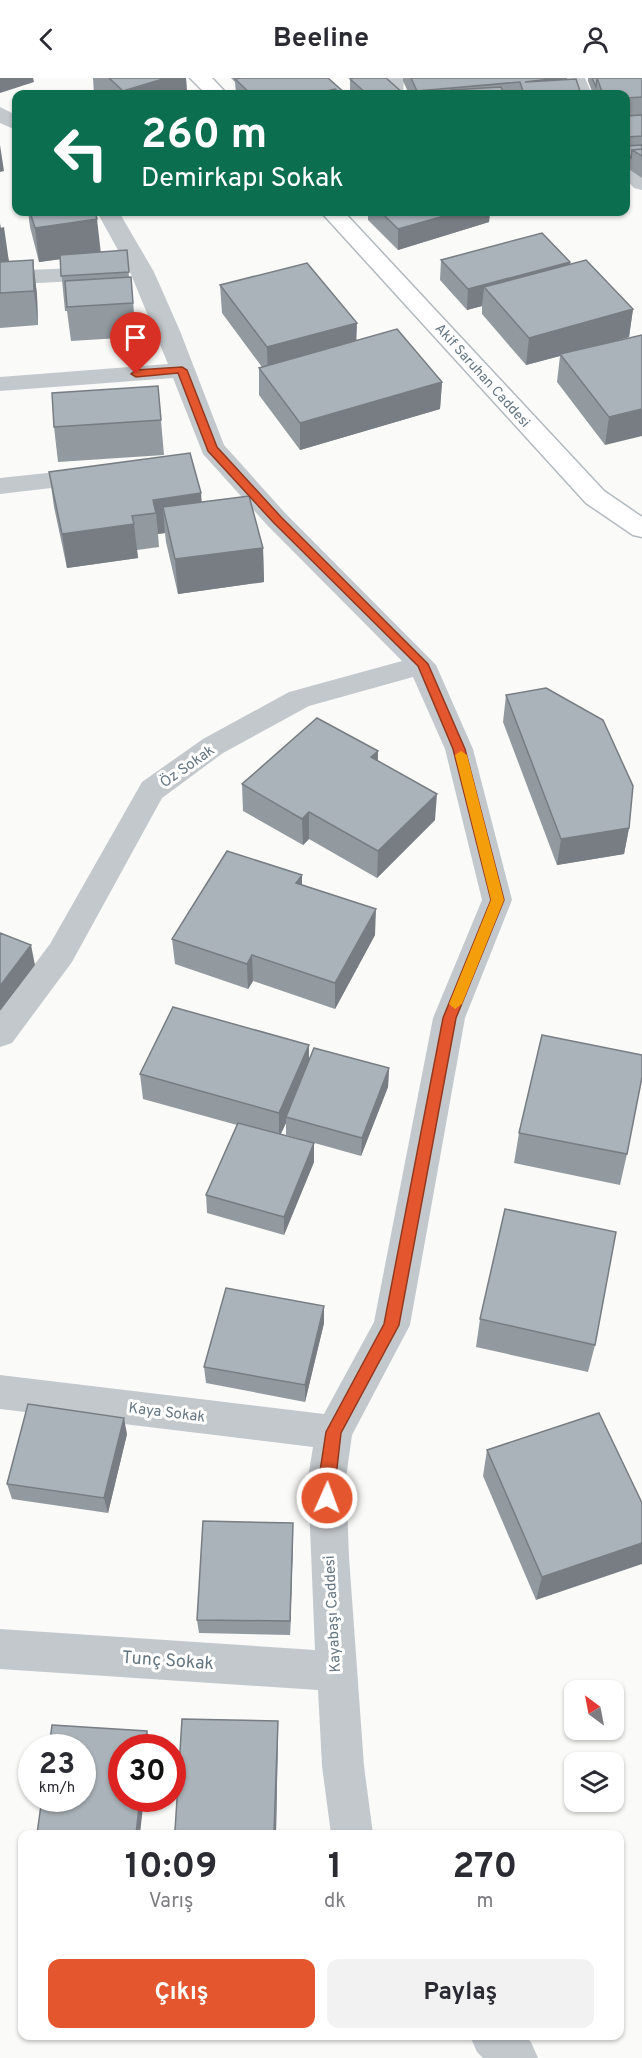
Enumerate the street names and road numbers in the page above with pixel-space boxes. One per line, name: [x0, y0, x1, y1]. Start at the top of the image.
street label: Akif Saruhan Caddesi: [431, 320, 533, 432]
street label: Öz Sokak: [156, 741, 219, 793]
street label: Kaya Sokak: [127, 1399, 206, 1428]
street label: Kayabaşı Caddesi: [321, 1555, 346, 1673]
street label: Tunç Sokak: [121, 1647, 215, 1676]

